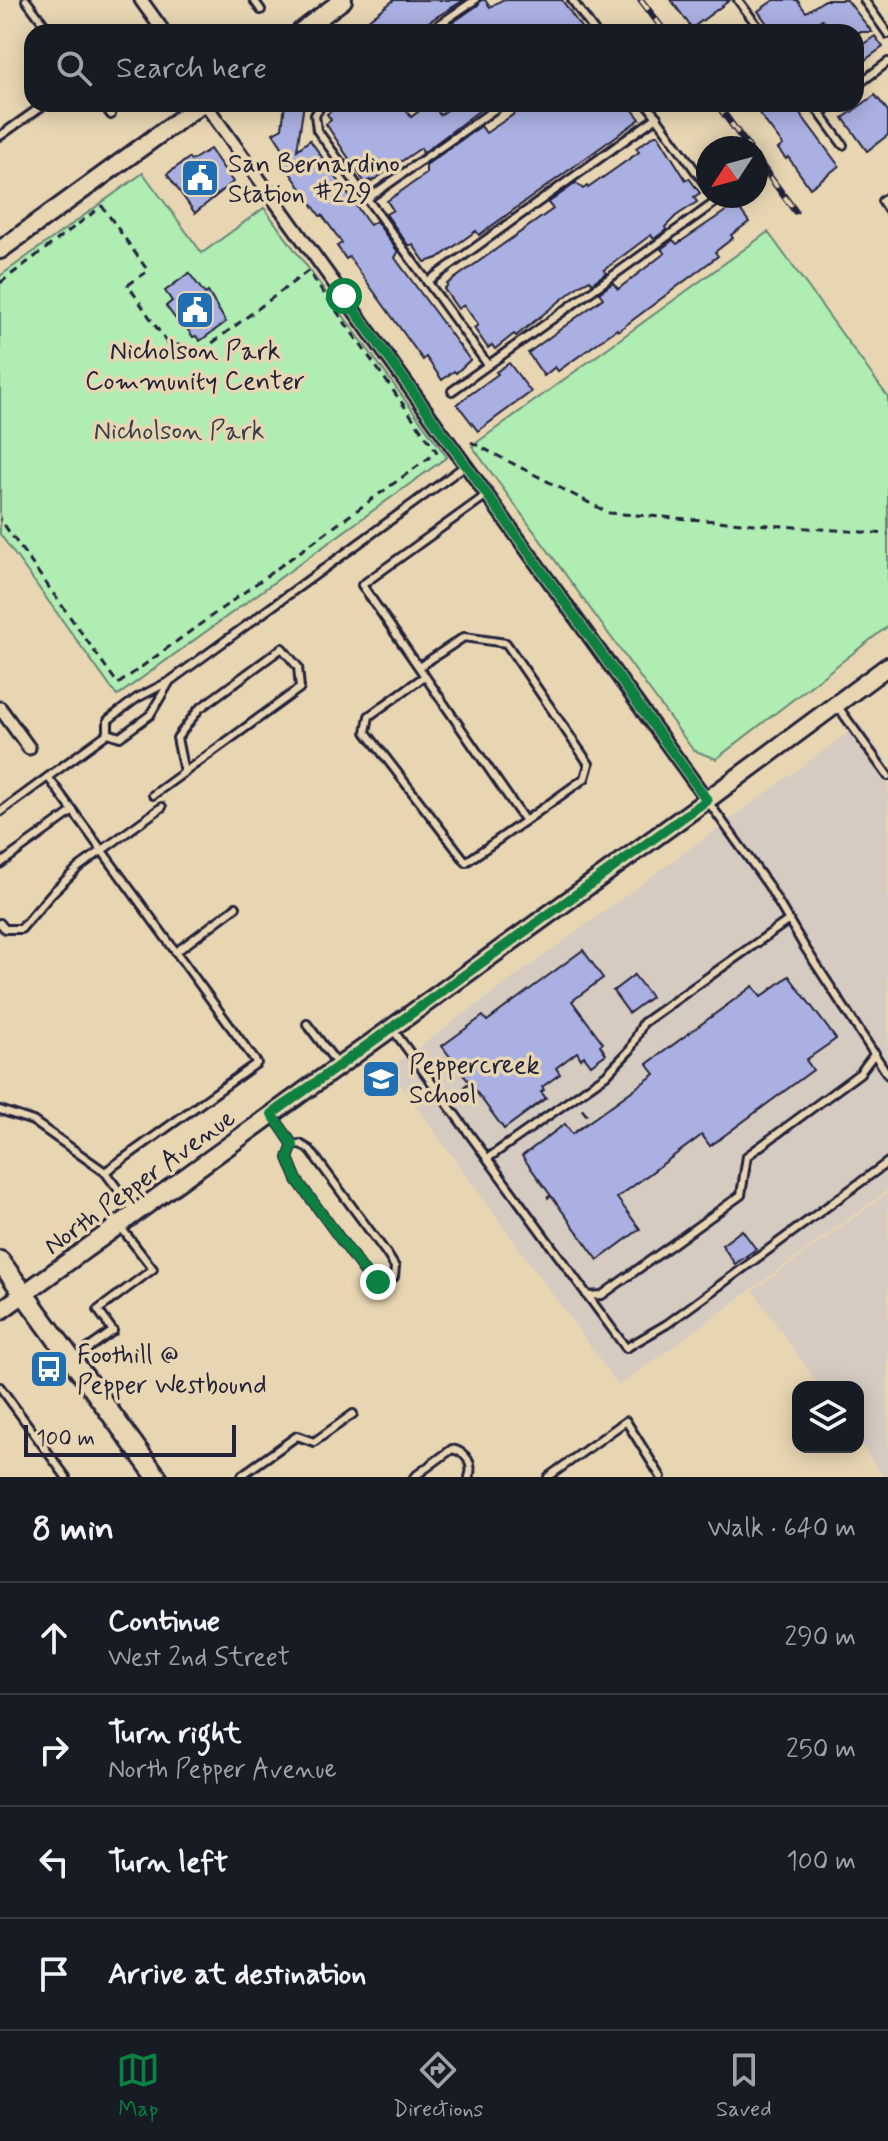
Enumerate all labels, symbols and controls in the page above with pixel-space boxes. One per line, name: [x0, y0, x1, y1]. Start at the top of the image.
search box: [24, 24, 864, 112]
icon: search: [52, 46, 96, 90]
text: Search here: [116, 49, 267, 88]
north arrow: [696, 136, 768, 208]
place label: San Bernardino Station #229: [228, 148, 400, 212]
public building icon: San Bernardino Station #229: [179, 157, 221, 199]
route start: [326, 278, 362, 314]
public building icon: Nicholson Park Community Center: [174, 289, 216, 331]
place label: Nicholson Park Community Center: [85, 335, 305, 399]
park label: Nicholson Park: [94, 415, 264, 449]
place label: Peppercreek School: [409, 1049, 540, 1113]
school or university icon: Peppercreek School: [360, 1058, 402, 1100]
street label: North Pepper Avenue: [38, 1102, 243, 1264]
route end: [360, 1264, 396, 1300]
place label: Foothill @ Pepper Westbound: [77, 1339, 267, 1403]
bus stop icon: Foothill @ Pepper Westbound: [28, 1348, 70, 1390]
map controls: [792, 1381, 864, 1453]
button: layers: [792, 1381, 864, 1453]
scale bar: [24, 1421, 236, 1457]
text: 100 m: [36, 1425, 95, 1453]
text: 8 min: [32, 1507, 114, 1552]
text: Walk · 640 m: [707, 1512, 856, 1546]
text: Continue: [108, 1602, 220, 1641]
icon: ahead: [32, 1616, 76, 1660]
text: 290 m: [784, 1621, 856, 1655]
text: West 2nd Street: [108, 1641, 290, 1675]
text: Turn right: [108, 1714, 241, 1753]
icon: right: [32, 1728, 76, 1772]
text: 250 m: [786, 1733, 856, 1767]
text: North Pepper Avenue: [108, 1753, 337, 1787]
icon: left: [32, 1840, 76, 1884]
text: Turn left: [108, 1843, 228, 1882]
text: 100 m: [786, 1845, 856, 1879]
icon: arrive: [32, 1952, 76, 1996]
text: Arrive at destination: [108, 1955, 366, 1994]
tab: Map: [116, 2048, 160, 2124]
tab: Directions: [393, 2048, 483, 2124]
tab: Saved: [716, 2048, 772, 2124]

